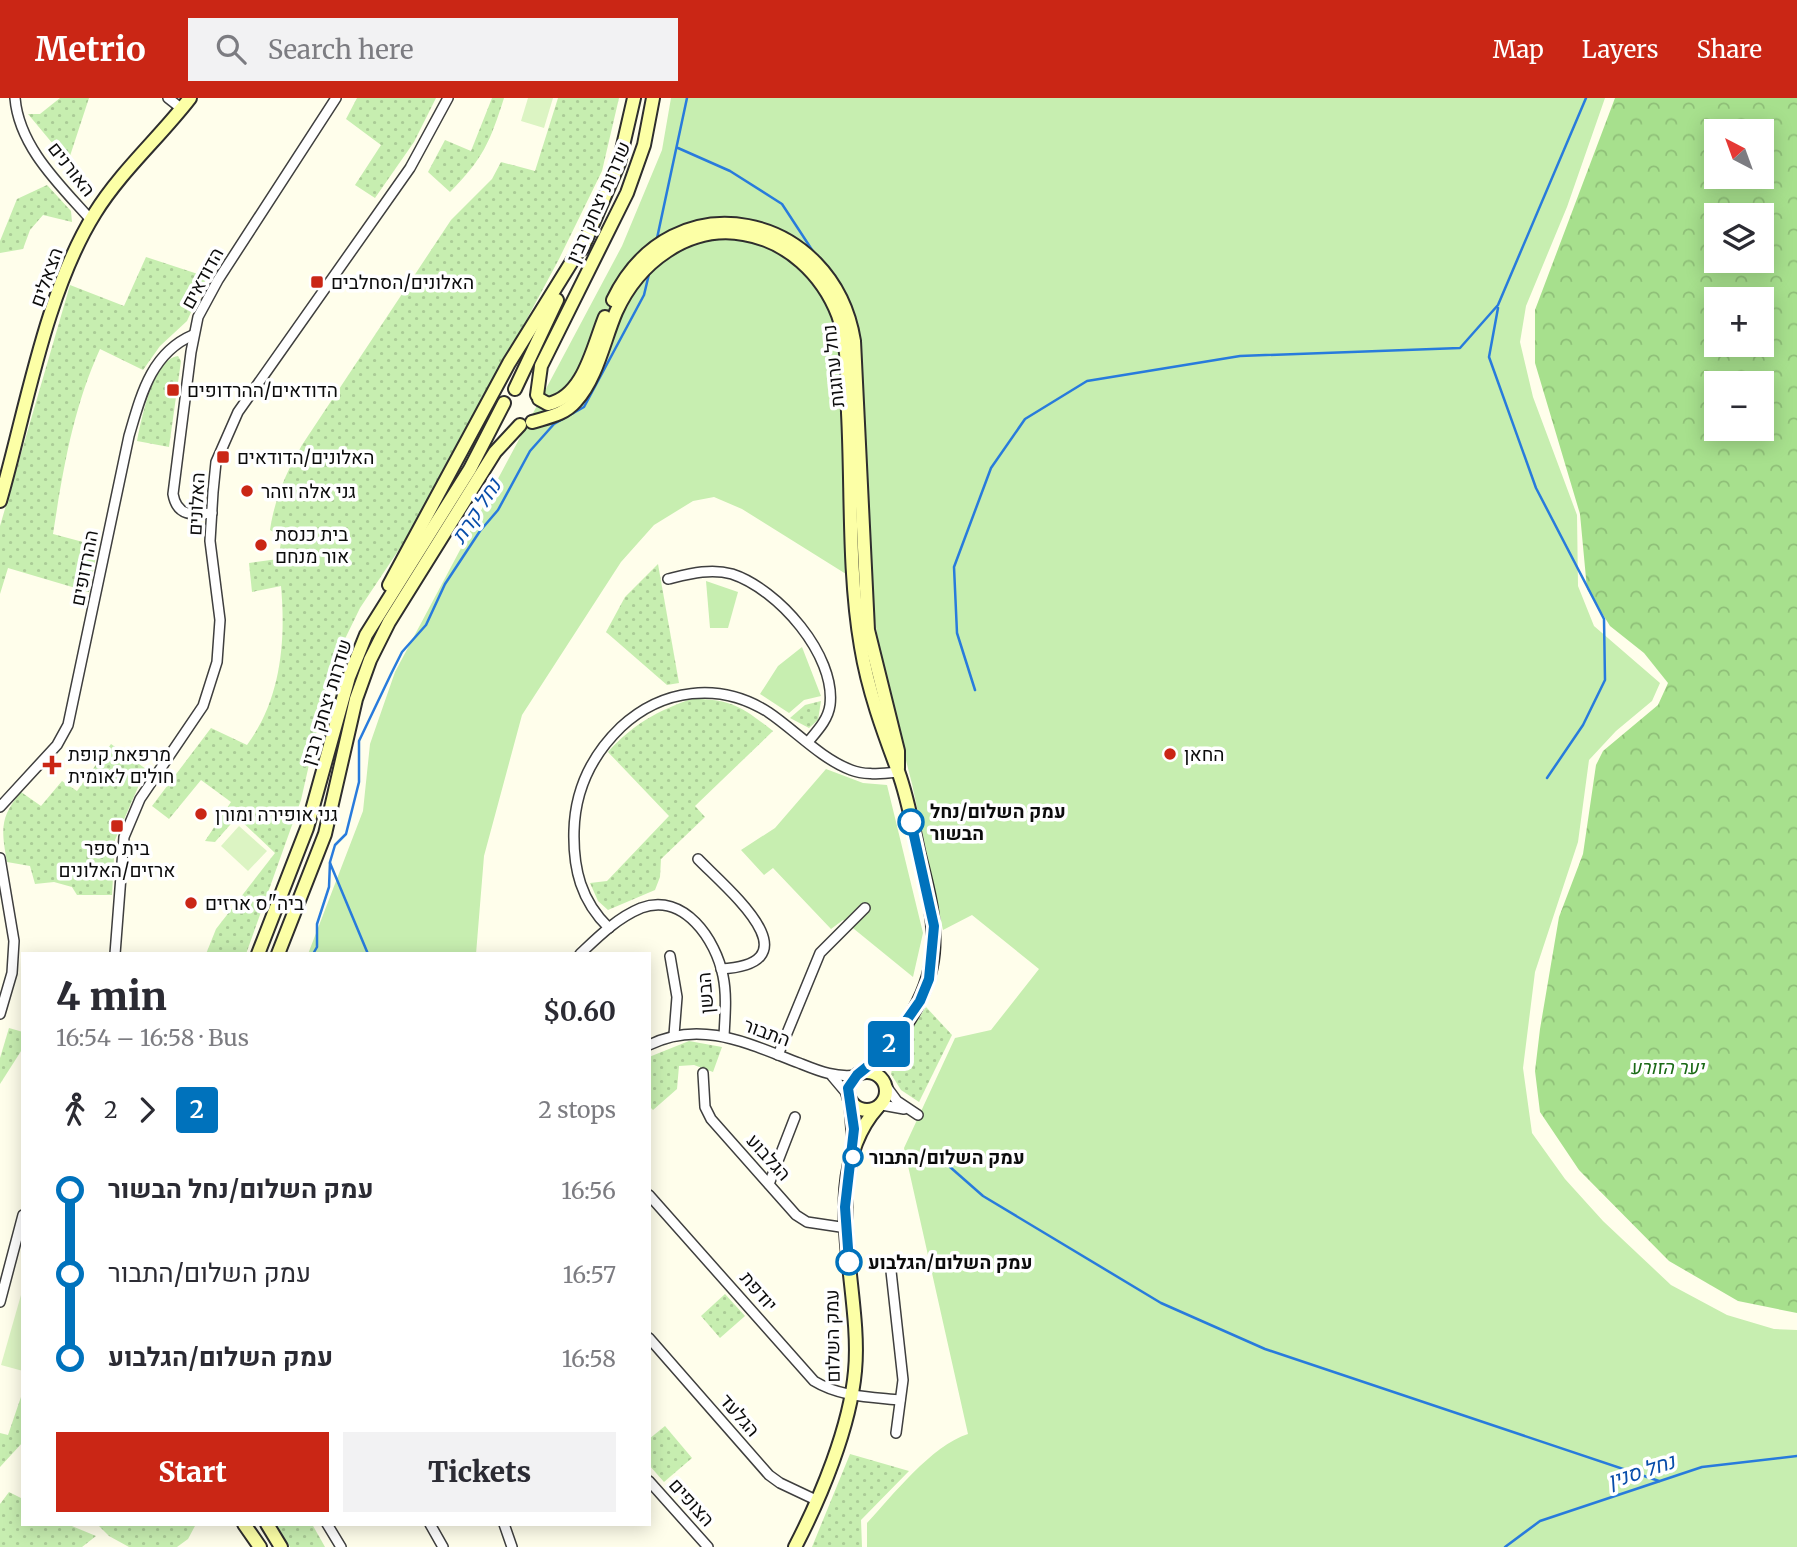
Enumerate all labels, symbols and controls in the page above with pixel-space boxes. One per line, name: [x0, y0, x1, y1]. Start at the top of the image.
search box: [188, 18, 678, 81]
text: Metrio: [35, 29, 146, 70]
icon: search: [212, 30, 250, 68]
text: Search here: [268, 33, 413, 66]
text: Map: [1493, 34, 1544, 65]
text: Layers: [1582, 34, 1658, 65]
text: Share: [1696, 34, 1762, 65]
north arrow: [1704, 119, 1774, 189]
map controls: [1704, 119, 1774, 441]
street label: האורנים: [43, 137, 101, 201]
street label: שדרות יצחק רבין: [560, 137, 636, 267]
button: layers: [1704, 203, 1774, 273]
street label: הדודאים: [175, 243, 229, 313]
street label: הצאלים: [24, 244, 68, 310]
place label: האלונים/הסחלבים: [331, 270, 474, 294]
marker: האלונים/הסחלבים: [309, 274, 325, 290]
button: +: [1704, 287, 1774, 357]
street label: נחל ערוגות: [817, 323, 849, 409]
button: −: [1704, 371, 1774, 441]
place label: הדודאים/ההרדופים: [187, 378, 338, 402]
marker: הדודאים/ההרדופים: [165, 382, 181, 398]
place label: האלונים/הדודאים: [237, 445, 374, 469]
marker: האלונים/הדודאים: [215, 449, 231, 465]
street label: האלונים: [182, 472, 210, 536]
water label: נחל קרת: [445, 472, 508, 549]
place label: גני אלה וזהר: [261, 479, 356, 503]
marker: גני אלה וזהר: [239, 483, 255, 499]
place label: בית כנסת אור מנחם: [275, 522, 349, 568]
street label: ההרדופים: [65, 528, 103, 608]
marker: בית כנסת אור מנחם: [253, 537, 269, 553]
street label: שדרות יצחק רבין: [295, 636, 357, 768]
place label: מרפאת קופת חולים לאומית: [68, 742, 174, 788]
place label: החאן: [1184, 742, 1224, 766]
marker: החאן: [1162, 746, 1178, 762]
marker: מרפאת קופת חולים לאומית: [42, 755, 62, 775]
place label: עמק השלום/נחל הבשור: [930, 799, 1066, 845]
place label: גני אופירה ומורן: [215, 802, 338, 826]
marker: גני אופירה ומורן: [193, 806, 209, 822]
marker: עמק השלום/נחל הבשור: [898, 809, 924, 835]
marker: בית ספר ארזים/האלונים: [109, 818, 125, 834]
place label: בית ספר ארזים/האלונים: [59, 836, 175, 882]
place label: ביה"ס ארזים: [205, 891, 304, 915]
marker: ביה"ס ארזים: [183, 895, 199, 911]
street label: הבשן: [691, 971, 719, 1015]
text: 4 min: [56, 973, 167, 1020]
text: $0.60: [543, 995, 616, 1028]
street label: התבור: [740, 1013, 794, 1051]
line badge: 2: [866, 1021, 912, 1067]
text: 16:54 – 16:58 · Bus: [56, 1023, 249, 1052]
text: 2: [882, 1028, 896, 1059]
park label: יער הזורע: [1630, 1055, 1705, 1079]
icon: walk: [56, 1091, 94, 1129]
icon: forward: [128, 1091, 166, 1129]
text: 2: [190, 1094, 204, 1125]
text: 2: [104, 1095, 118, 1124]
text: 2 stops: [538, 1095, 616, 1124]
street label: הגלבוע: [742, 1129, 796, 1185]
place label: עמק השלום/התבור: [869, 1145, 1025, 1169]
marker: עמק השלום/התבור: [843, 1147, 863, 1167]
text: עמק השלום/נחל הבשור: [108, 1172, 374, 1205]
text: 16:56: [561, 1176, 616, 1205]
marker: עמק השלום/הגלבוע: [836, 1249, 862, 1275]
place label: עמק השלום/הגלבוע: [868, 1250, 1032, 1274]
text: עמק השלום/התבור: [108, 1256, 311, 1289]
text: 16:57: [563, 1260, 616, 1289]
street label: יודפת: [735, 1266, 783, 1316]
street label: עמק השלום: [819, 1289, 845, 1383]
text: עמק השלום/הגלבוע: [108, 1340, 333, 1373]
text: 16:58: [562, 1344, 616, 1373]
street label: הגלעד: [715, 1389, 765, 1441]
button: Start: [56, 1432, 329, 1512]
button: Tickets: [343, 1432, 616, 1512]
water label: נחל סנין: [1604, 1447, 1679, 1495]
street label: הצופים: [664, 1473, 720, 1531]

